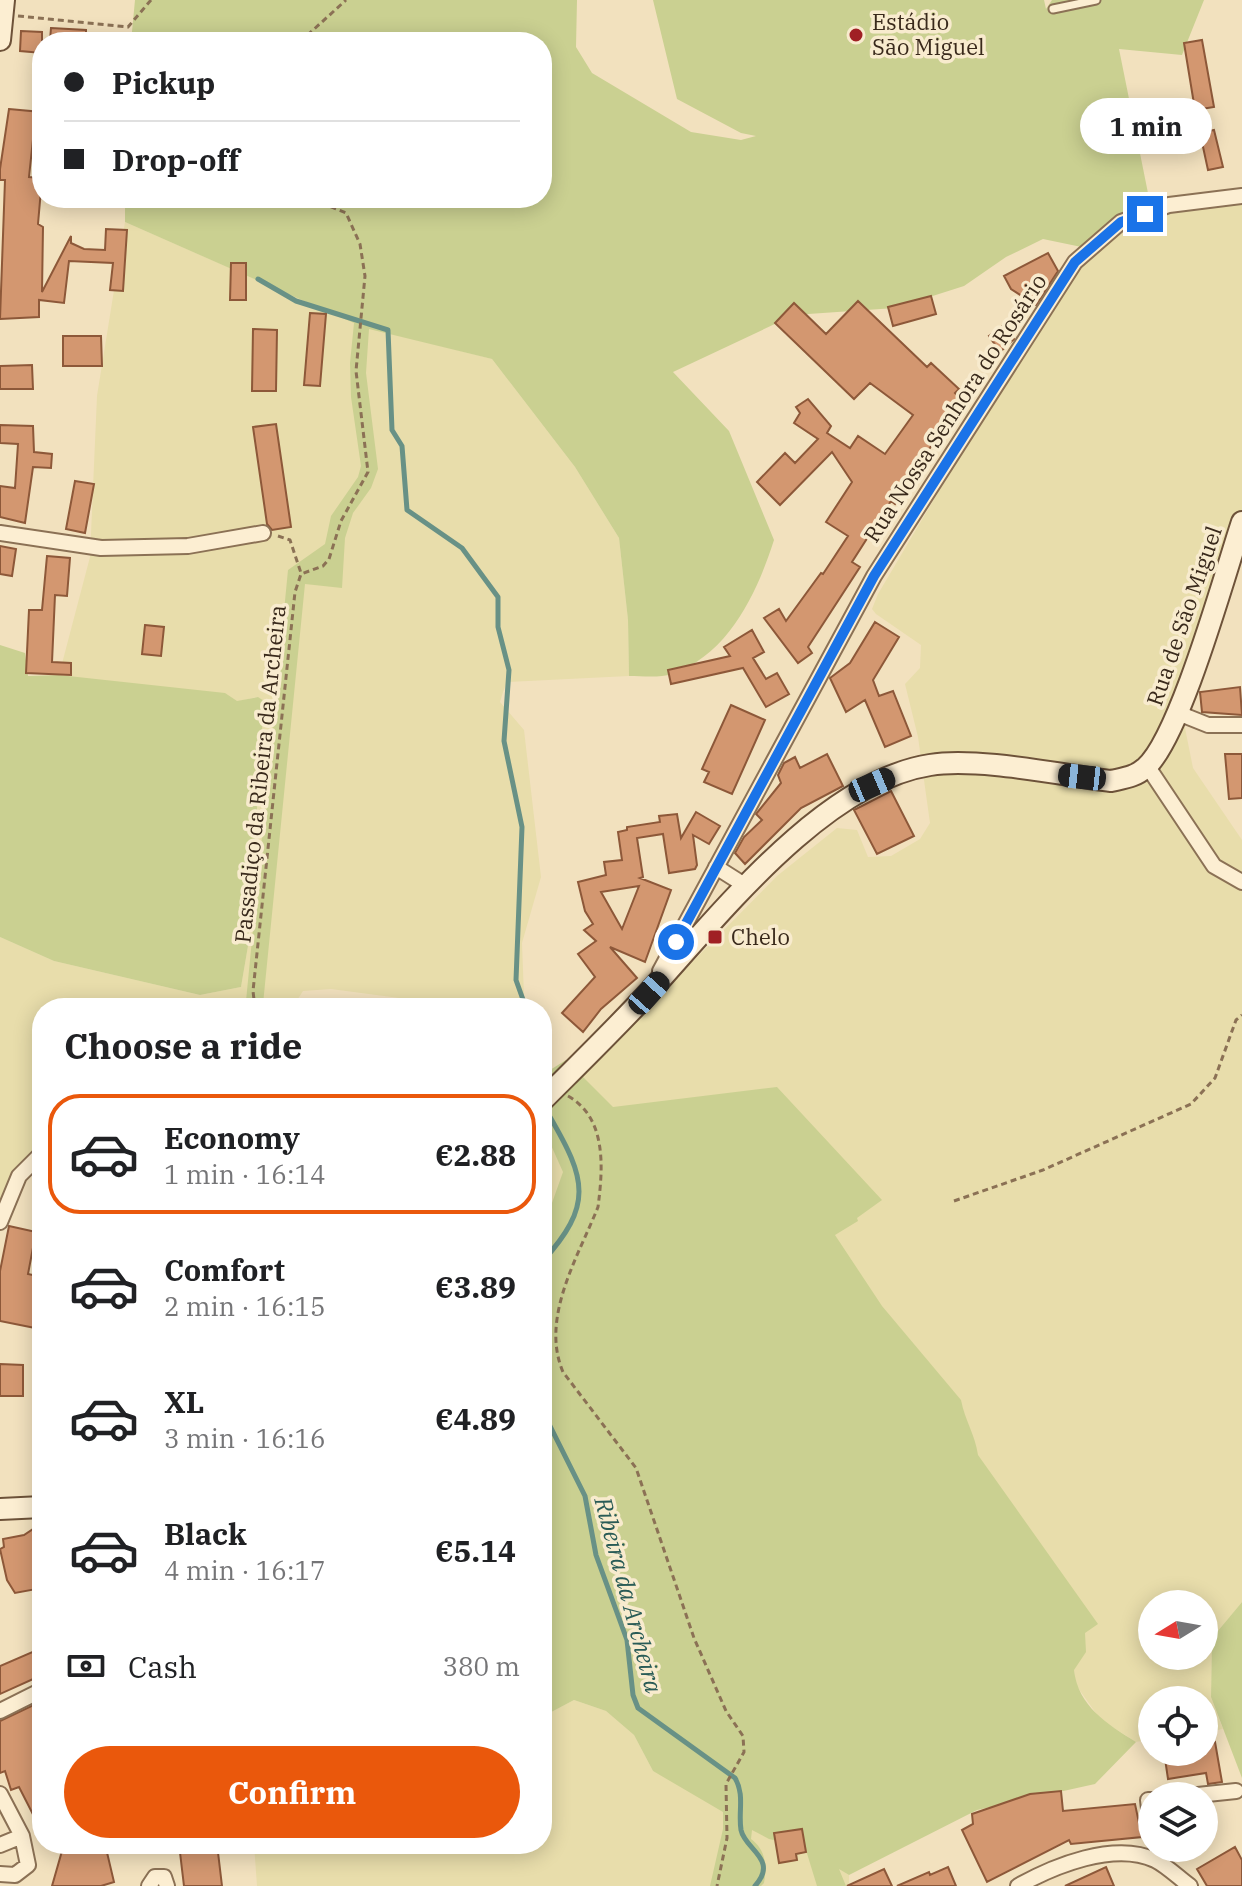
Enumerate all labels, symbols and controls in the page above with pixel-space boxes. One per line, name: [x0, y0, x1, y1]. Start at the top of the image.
place label: Estádio São Miguel: [872, 7, 985, 61]
marker: Estádio São Miguel: [847, 26, 865, 44]
text: Pickup: [112, 63, 215, 102]
callout: 1 min: [1079, 98, 1211, 154]
text: 1 min: [1110, 109, 1182, 143]
text: Drop-off: [112, 140, 240, 179]
route end: [1127, 196, 1163, 232]
street label: Rua Nossa Senhora do Rosário: [857, 268, 1052, 548]
street label: Rua de São Miguel: [1139, 522, 1228, 710]
street label: Passadiço da Ribeira da Archeira: [227, 603, 292, 944]
car: [1057, 763, 1107, 791]
car: [845, 765, 899, 805]
place label: Chelo: [731, 922, 790, 951]
route start: [658, 924, 694, 960]
marker: Chelo: [706, 928, 724, 946]
car: [624, 967, 674, 1019]
text: Choose a ride: [64, 1022, 303, 1069]
icon: car: [68, 1118, 140, 1190]
text: Economy: [164, 1118, 300, 1157]
text: €2.88: [435, 1135, 516, 1174]
text: 1 min · 16:14: [164, 1157, 326, 1191]
icon: car: [68, 1250, 140, 1322]
text: Comfort: [164, 1250, 285, 1289]
text: €3.89: [435, 1267, 516, 1306]
text: 2 min · 16:15: [164, 1289, 326, 1323]
icon: car: [68, 1382, 140, 1454]
text: XL: [164, 1382, 204, 1421]
text: €4.89: [435, 1399, 516, 1438]
text: 3 min · 16:16: [164, 1421, 326, 1455]
water label: Ribeira da Archeira: [587, 1492, 671, 1696]
icon: car: [68, 1514, 140, 1586]
text: Black: [164, 1514, 247, 1553]
text: €5.14: [435, 1531, 516, 1570]
text: 4 min · 16:17: [164, 1553, 326, 1587]
north arrow: [1138, 1590, 1218, 1670]
map controls: [1138, 1590, 1218, 1862]
icon: cash: [64, 1644, 108, 1688]
text: Cash: [128, 1647, 197, 1686]
text: 380 m: [442, 1649, 520, 1683]
button: locate: [1138, 1686, 1218, 1766]
button: Confirm: [64, 1746, 520, 1838]
button: layers: [1138, 1782, 1218, 1862]

